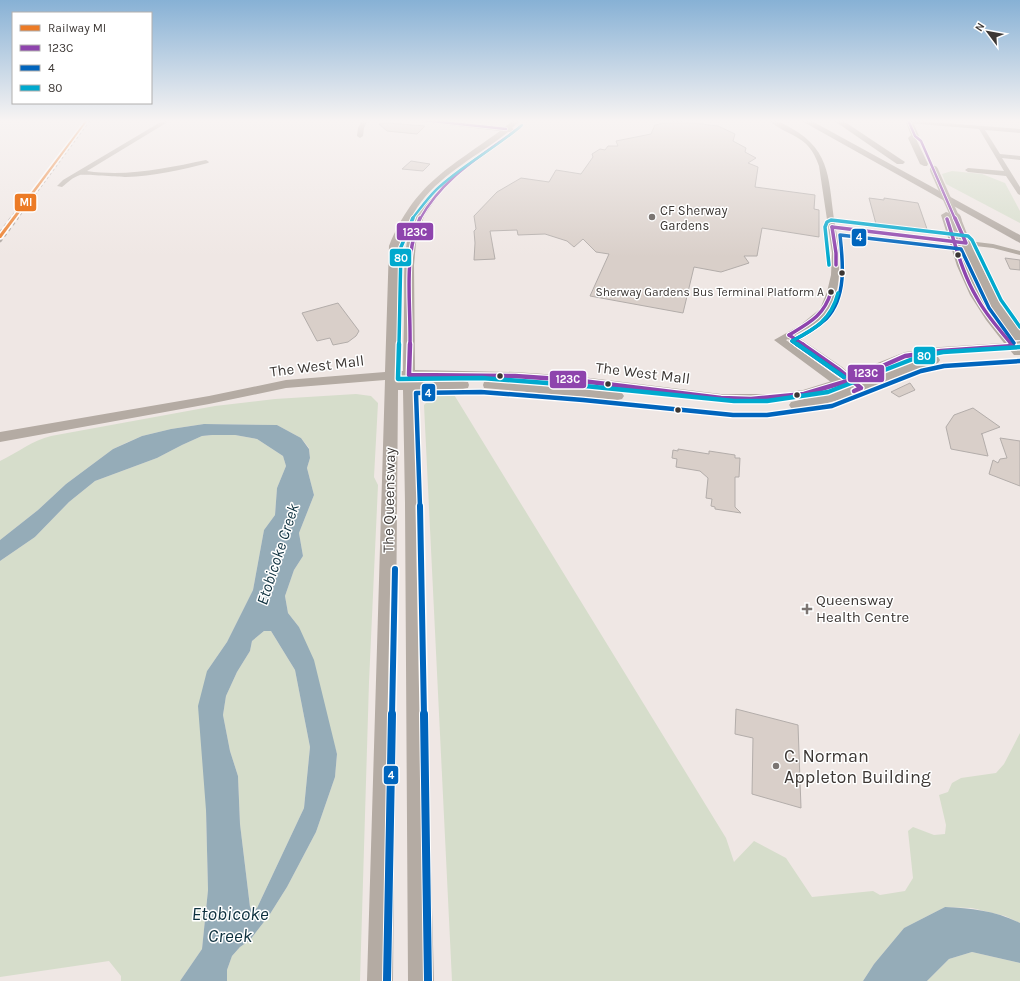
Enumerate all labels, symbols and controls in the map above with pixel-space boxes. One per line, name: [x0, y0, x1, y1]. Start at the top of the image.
legend: [12, 12, 152, 104]
north arrow: [968, 12, 1008, 52]
text: N: [972, 20, 988, 34]
text: Railway MI: [48, 21, 106, 35]
text: 123C: [48, 41, 73, 55]
text: 4: [48, 61, 55, 75]
text: 80: [48, 81, 63, 95]
line badge: MI: [14, 193, 37, 212]
text: MI: [20, 196, 32, 209]
place label: CF Sherway Gardens: [660, 203, 728, 233]
marker: CF Sherway Gardens: [647, 212, 657, 222]
line badge: 123C: [396, 222, 434, 241]
text: 123C: [403, 226, 427, 239]
line badge: 4: [851, 228, 867, 247]
text: 4: [856, 231, 863, 244]
line badge: 80: [389, 248, 412, 267]
unlabelled marker: [953, 250, 963, 260]
text: 80: [394, 252, 408, 265]
unlabelled marker: [837, 268, 847, 278]
place label: Sherway Gardens Bus Terminal Platform A: [595, 285, 824, 299]
marker: Sherway Gardens Bus Terminal Platform A: [826, 287, 836, 297]
line badge: 80: [913, 346, 936, 365]
text: 80: [917, 350, 931, 363]
street label: The West Mall: [269, 351, 365, 381]
street label: The West Mall: [595, 358, 691, 388]
line badge: 123C: [847, 364, 885, 383]
text: 123C: [854, 367, 878, 380]
line badge: 123C: [549, 370, 587, 389]
unlabelled marker: [495, 371, 505, 381]
text: 123C: [556, 373, 580, 386]
unlabelled marker: [603, 379, 613, 389]
line badge: 4: [421, 383, 436, 402]
text: 4: [425, 387, 432, 400]
unlabelled marker: [792, 390, 802, 400]
unlabelled marker: [673, 405, 683, 415]
street label: The Queensway: [379, 447, 399, 553]
water label: Etobicoke Creek: [252, 500, 303, 607]
place label: Queensway Health Centre: [816, 591, 909, 626]
marker: Queensway Health Centre: [801, 603, 813, 615]
place label: C. Norman Appleton Building: [784, 745, 931, 788]
marker: C. Norman Appleton Building: [771, 761, 781, 771]
line badge: 4: [383, 765, 399, 785]
text: 4: [388, 769, 395, 782]
water label: Etobicoke Creek: [191, 903, 269, 947]

